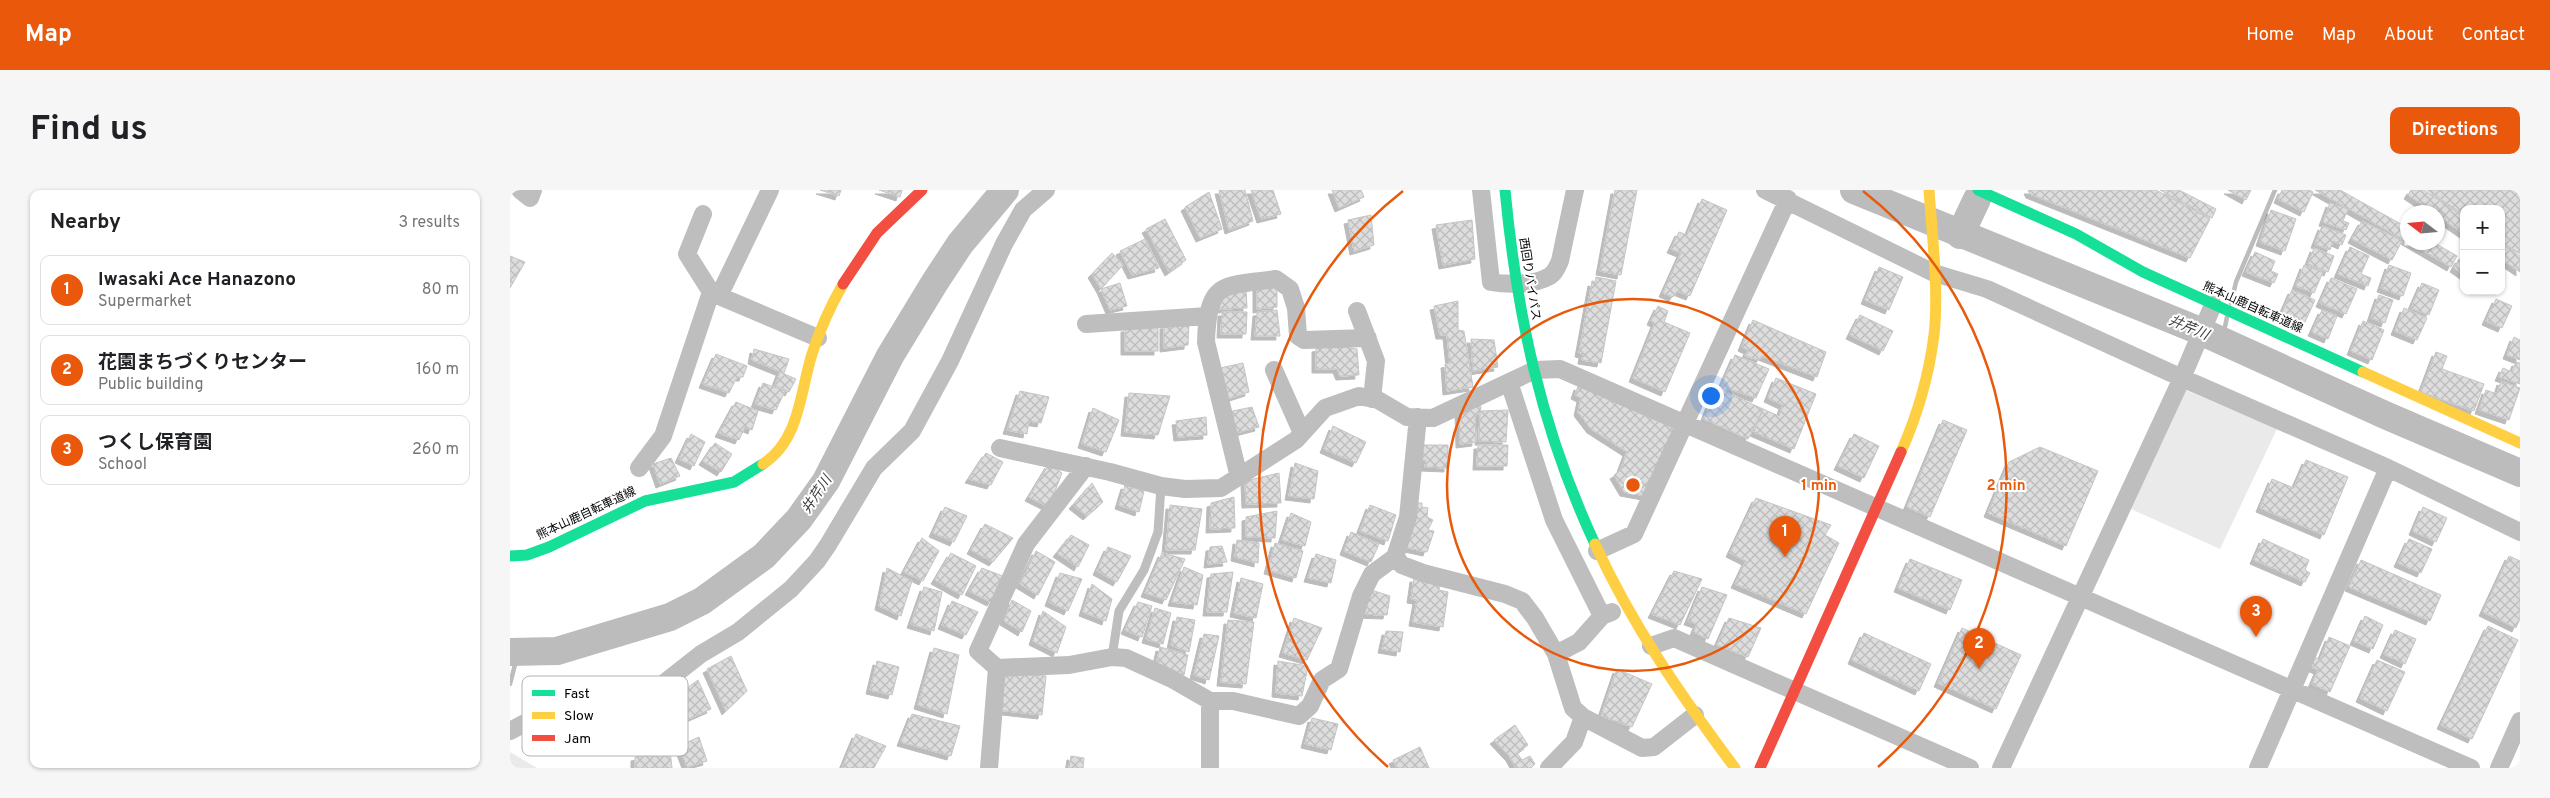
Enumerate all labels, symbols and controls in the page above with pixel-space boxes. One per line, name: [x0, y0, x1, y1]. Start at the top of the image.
text: Map: [25, 20, 72, 50]
text: Home: [2246, 24, 2294, 47]
text: Map: [2322, 24, 2356, 47]
text: About: [2384, 24, 2433, 47]
text: Contact: [2461, 24, 2525, 47]
button: Directions: [2390, 107, 2520, 154]
text: Find us: [30, 108, 148, 152]
north arrow: [2400, 205, 2445, 250]
map controls: [2460, 205, 2505, 295]
button: +: [2460, 205, 2505, 250]
text: Nearby: [50, 209, 121, 236]
text: 3 results: [398, 213, 460, 233]
street label: 西回りバイパス: [1515, 237, 1543, 322]
button: −: [2460, 250, 2505, 295]
text: Iwasaki Ace Hanazono: [98, 268, 296, 292]
street label: 熊本山鹿自転車道線: [2200, 279, 2305, 337]
text: 1: [64, 280, 70, 300]
text: 80 m: [422, 280, 459, 300]
text: Supermarket: [98, 292, 192, 312]
water label: 井芹川: [2166, 312, 2213, 345]
text: 花園まちづくりセンター: [98, 351, 307, 375]
text: 2: [62, 360, 72, 380]
text: 160 m: [416, 360, 459, 380]
text: Public building: [98, 375, 203, 395]
your location: [1698, 383, 1724, 409]
text: つくし保育園: [98, 431, 212, 455]
text: 3: [62, 440, 72, 460]
text: 260 m: [412, 440, 459, 460]
text: School: [98, 455, 147, 475]
water label: 井芹川: [798, 471, 837, 517]
centre of rings: [1624, 476, 1642, 494]
text: 1 min: [1801, 477, 1837, 496]
text: 2 min: [1986, 477, 2026, 496]
street label: 熊本山鹿自転車道線: [534, 484, 639, 544]
pin: 1: [1769, 516, 1801, 557]
pin: 3: [2240, 596, 2272, 637]
pin: 2: [1963, 628, 1995, 669]
legend: [522, 676, 688, 756]
text: Fast: [564, 686, 590, 703]
text: Slow: [564, 708, 594, 725]
text: Jam: [564, 731, 591, 748]

